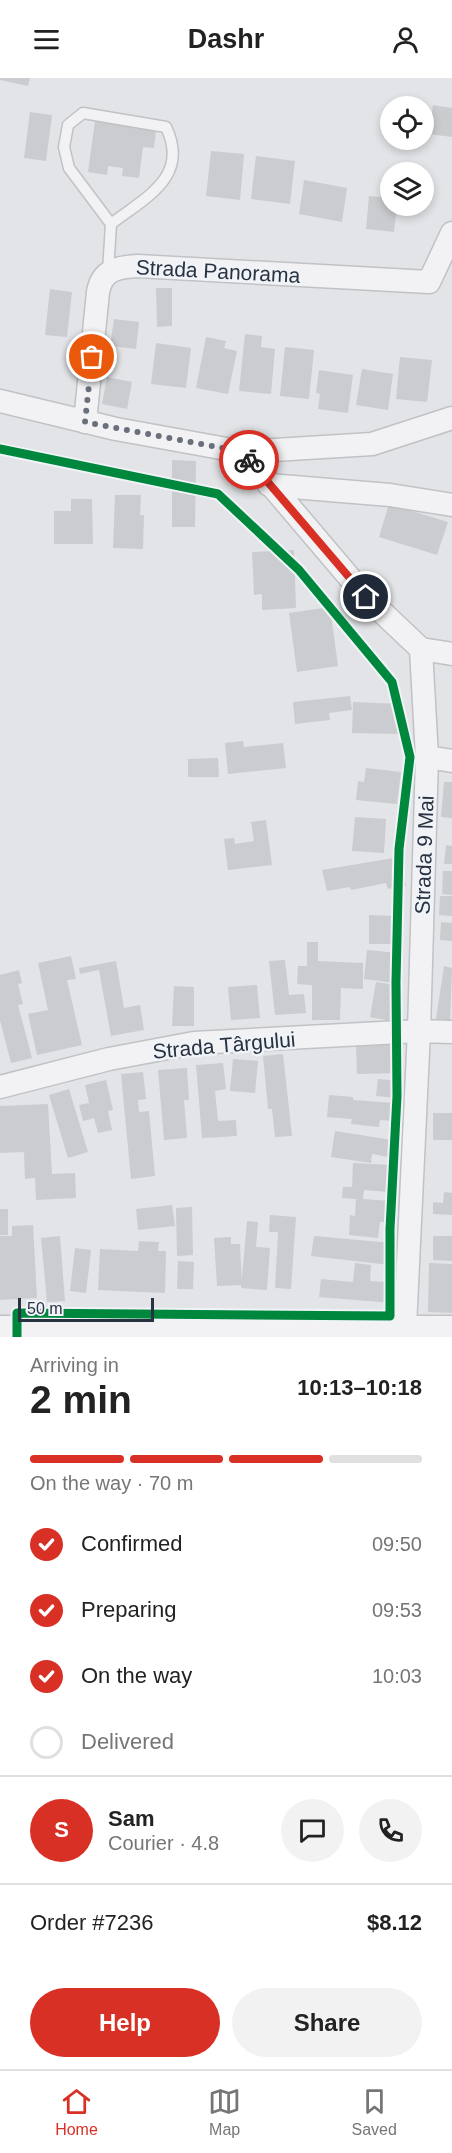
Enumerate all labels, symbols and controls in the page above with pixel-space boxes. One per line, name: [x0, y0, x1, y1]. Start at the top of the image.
icon: menu: [30, 23, 63, 56]
icon: person: [389, 23, 422, 56]
text: Dashr: [188, 24, 264, 54]
map controls: [380, 96, 434, 216]
button: locate: [380, 96, 434, 150]
button: layers: [380, 162, 434, 216]
street label: Strada Panorama: [135, 255, 301, 287]
pin: [66, 331, 117, 382]
icon: bag: [75, 340, 108, 373]
courier: [219, 430, 279, 490]
icon: bike: [233, 444, 266, 477]
pin: [340, 571, 391, 622]
icon: home: [349, 580, 382, 613]
street label: Strada 9 Mai: [410, 795, 438, 915]
street label: Strada Târgului: [152, 1027, 296, 1063]
scale bar: [18, 1295, 154, 1322]
text: 50 m: [27, 1300, 63, 1317]
text: Arriving in: [30, 1354, 119, 1376]
text: 10:13–10:18: [297, 1375, 422, 1400]
text: 2 min: [30, 1378, 132, 1421]
text: On the way · 70 m: [30, 1472, 193, 1494]
icon: check: [30, 1528, 63, 1561]
text: Confirmed: [81, 1531, 182, 1556]
text: 09:50: [372, 1533, 422, 1555]
icon: check: [30, 1594, 63, 1627]
text: Preparing: [81, 1597, 176, 1622]
text: 09:53: [372, 1599, 422, 1621]
icon: check: [30, 1660, 63, 1693]
text: On the way: [81, 1663, 192, 1688]
text: 10:03: [372, 1665, 422, 1687]
text: Delivered: [81, 1729, 174, 1754]
button: chat: [281, 1799, 344, 1862]
button: phone: [359, 1799, 422, 1862]
text: Sam: [108, 1806, 154, 1831]
text: S: [54, 1817, 69, 1842]
text: Courier · 4.8: [108, 1832, 219, 1854]
text: Order #7236: [30, 1910, 154, 1935]
text: $8.12: [367, 1910, 422, 1935]
button: Help: [30, 1988, 220, 2057]
button: Share: [232, 1988, 422, 2057]
tab: Home: [55, 2085, 98, 2139]
tab: Map: [208, 2085, 241, 2139]
tab: Saved: [351, 2085, 397, 2139]

